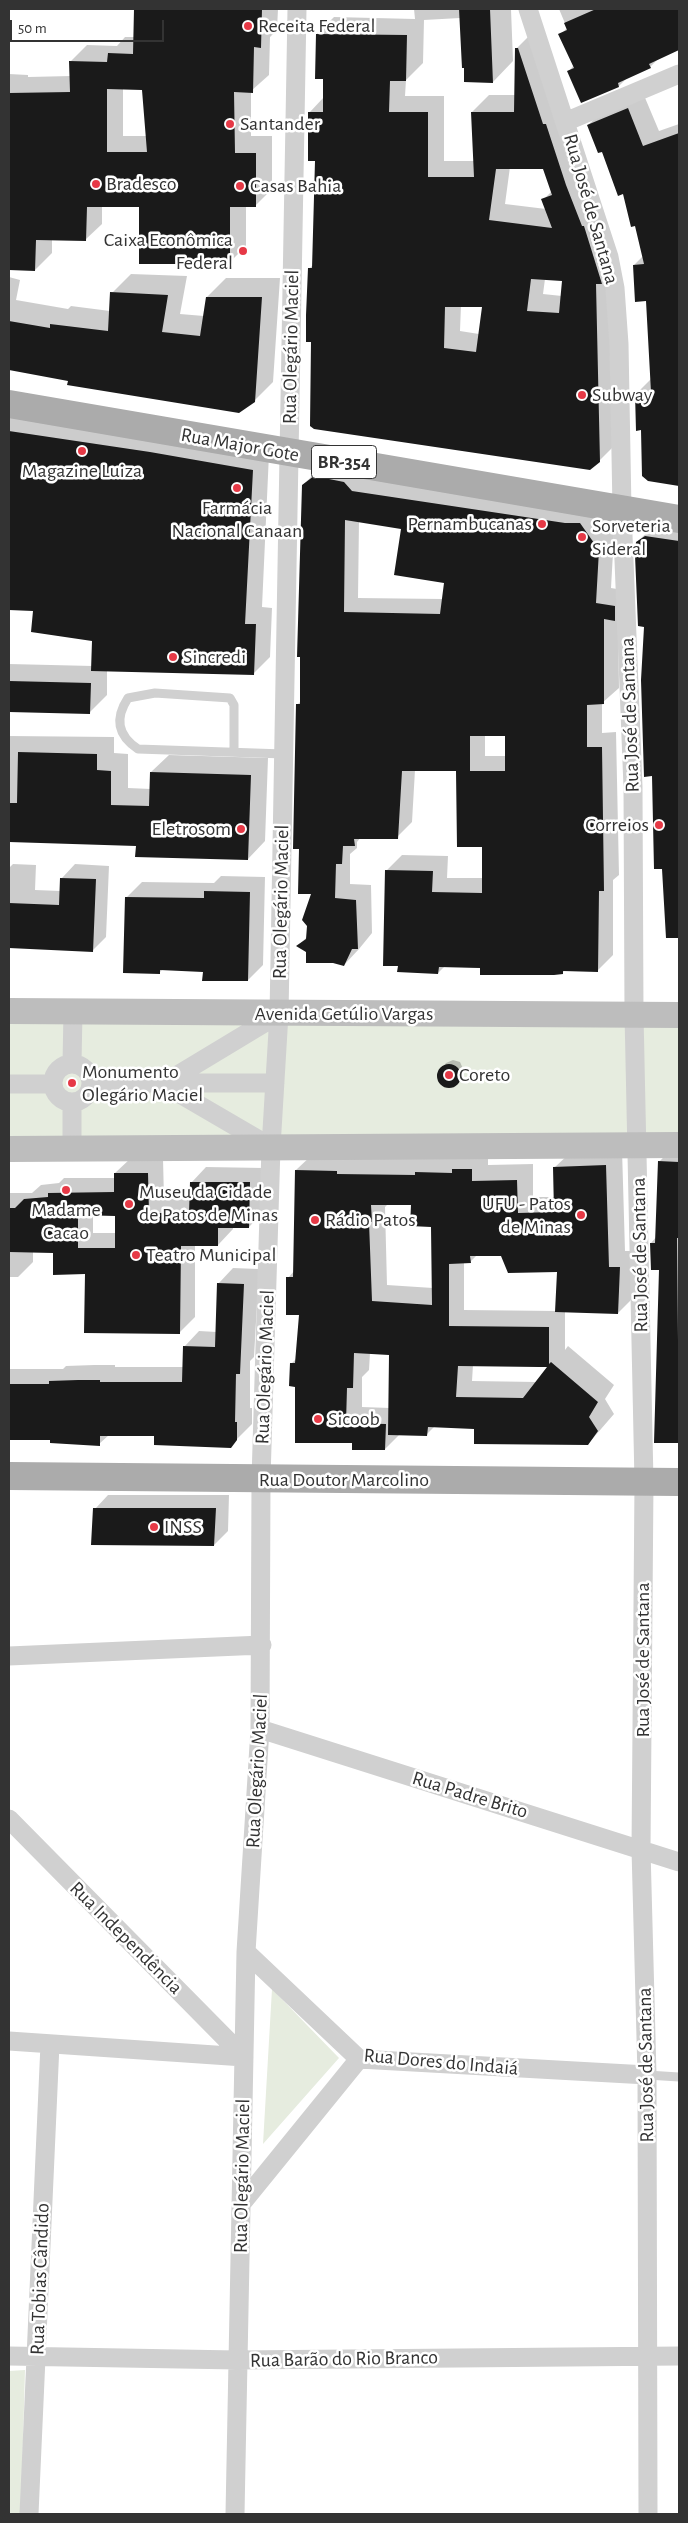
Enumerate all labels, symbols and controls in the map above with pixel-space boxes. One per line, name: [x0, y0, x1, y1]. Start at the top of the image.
scale bar: [12, 10, 166, 42]
place label: Receita Federal: [258, 14, 375, 38]
marker: Receita Federal: [242, 20, 254, 32]
text: 50 m: [18, 21, 47, 36]
place label: Santander: [240, 112, 320, 136]
marker: Santander: [224, 118, 236, 130]
street label: Rua José de Santana: [558, 131, 624, 287]
place label: Bradesco: [106, 172, 177, 196]
place label: Casas Bahia: [250, 174, 341, 198]
marker: Bradesco: [90, 178, 102, 190]
marker: Casas Bahia: [234, 180, 246, 192]
place label: Caixa Econômica Federal: [104, 228, 233, 275]
marker: Caixa Econômica Federal: [237, 245, 249, 257]
street label: Rua Olegário Maciel: [278, 270, 304, 424]
place label: Subway: [592, 383, 652, 407]
marker: Subway: [576, 389, 588, 401]
street label: Rua Major Gote: [179, 423, 301, 467]
marker: Magazine Luiza: [76, 445, 88, 457]
road number: BR-354: [312, 446, 376, 478]
place label: Magazine Luiza: [22, 459, 142, 483]
marker: Farmácia Nacional Canaan: [231, 482, 243, 494]
place label: Farmácia Nacional Canaan: [172, 496, 302, 543]
place label: Pernambucanas: [407, 512, 532, 536]
place label: Sorveteria Sideral: [592, 514, 671, 561]
marker: Pernambucanas: [536, 518, 548, 530]
marker: Sorveteria Sideral: [576, 531, 588, 543]
street label: Rua José de Santana: [615, 637, 645, 793]
place label: Sincredi: [183, 645, 246, 669]
marker: Sincredi: [167, 651, 179, 663]
place label: Correios: [585, 813, 649, 837]
place label: Eletrosom: [152, 817, 231, 841]
marker: Correios: [653, 819, 665, 831]
marker: Eletrosom: [235, 823, 247, 835]
street label: Rua Olegário Maciel: [268, 825, 294, 979]
street label: Avenida Getúlio Vargas: [255, 1002, 433, 1026]
place label: Monumento Olegário Maciel: [82, 1060, 203, 1107]
place label: Coreto: [459, 1063, 510, 1087]
marker: Coreto: [443, 1069, 455, 1081]
marker: Monumento Olegário Maciel: [66, 1077, 78, 1089]
street label: Rua José de Santana: [627, 1177, 653, 1333]
place label: Museu da Cidade de Patos de Minas: [139, 1180, 278, 1227]
marker: Madame Cacao: [60, 1184, 72, 1196]
place label: UFU - Patos de Minas: [482, 1192, 571, 1239]
place label: Madame Cacao: [31, 1198, 101, 1245]
marker: Museu da Cidade de Patos de Minas: [123, 1198, 135, 1210]
place label: Rádio Patos: [325, 1208, 416, 1232]
marker: UFU - Patos de Minas: [575, 1209, 587, 1221]
marker: Rádio Patos: [309, 1214, 321, 1226]
place label: Teatro Municipal: [146, 1243, 276, 1267]
marker: Teatro Municipal: [130, 1249, 142, 1261]
street label: Rua Olegário Maciel: [250, 1289, 280, 1445]
place label: Sicoob: [328, 1407, 380, 1431]
marker: Sicoob: [312, 1413, 324, 1425]
street label: Rua Doutor Marcolino: [259, 1468, 429, 1492]
place label: INSS: [164, 1515, 202, 1539]
marker: INSS: [148, 1521, 160, 1533]
street label: Rua José de Santana: [631, 1582, 655, 1738]
street label: Rua Olegário Maciel: [241, 1693, 273, 1849]
street label: Rua Padre Brito: [409, 1766, 531, 1824]
street label: Rua Independência: [65, 1877, 187, 1999]
street label: Rua José de Santana: [633, 1987, 659, 2143]
street label: Rua Dores do Indaiá: [363, 2043, 519, 2081]
street label: Rua Olegário Maciel: [229, 2099, 255, 2253]
street label: Rua Tobias Cândido: [25, 2203, 55, 2355]
street label: Rua Barão do Rio Branco: [250, 2345, 438, 2373]

